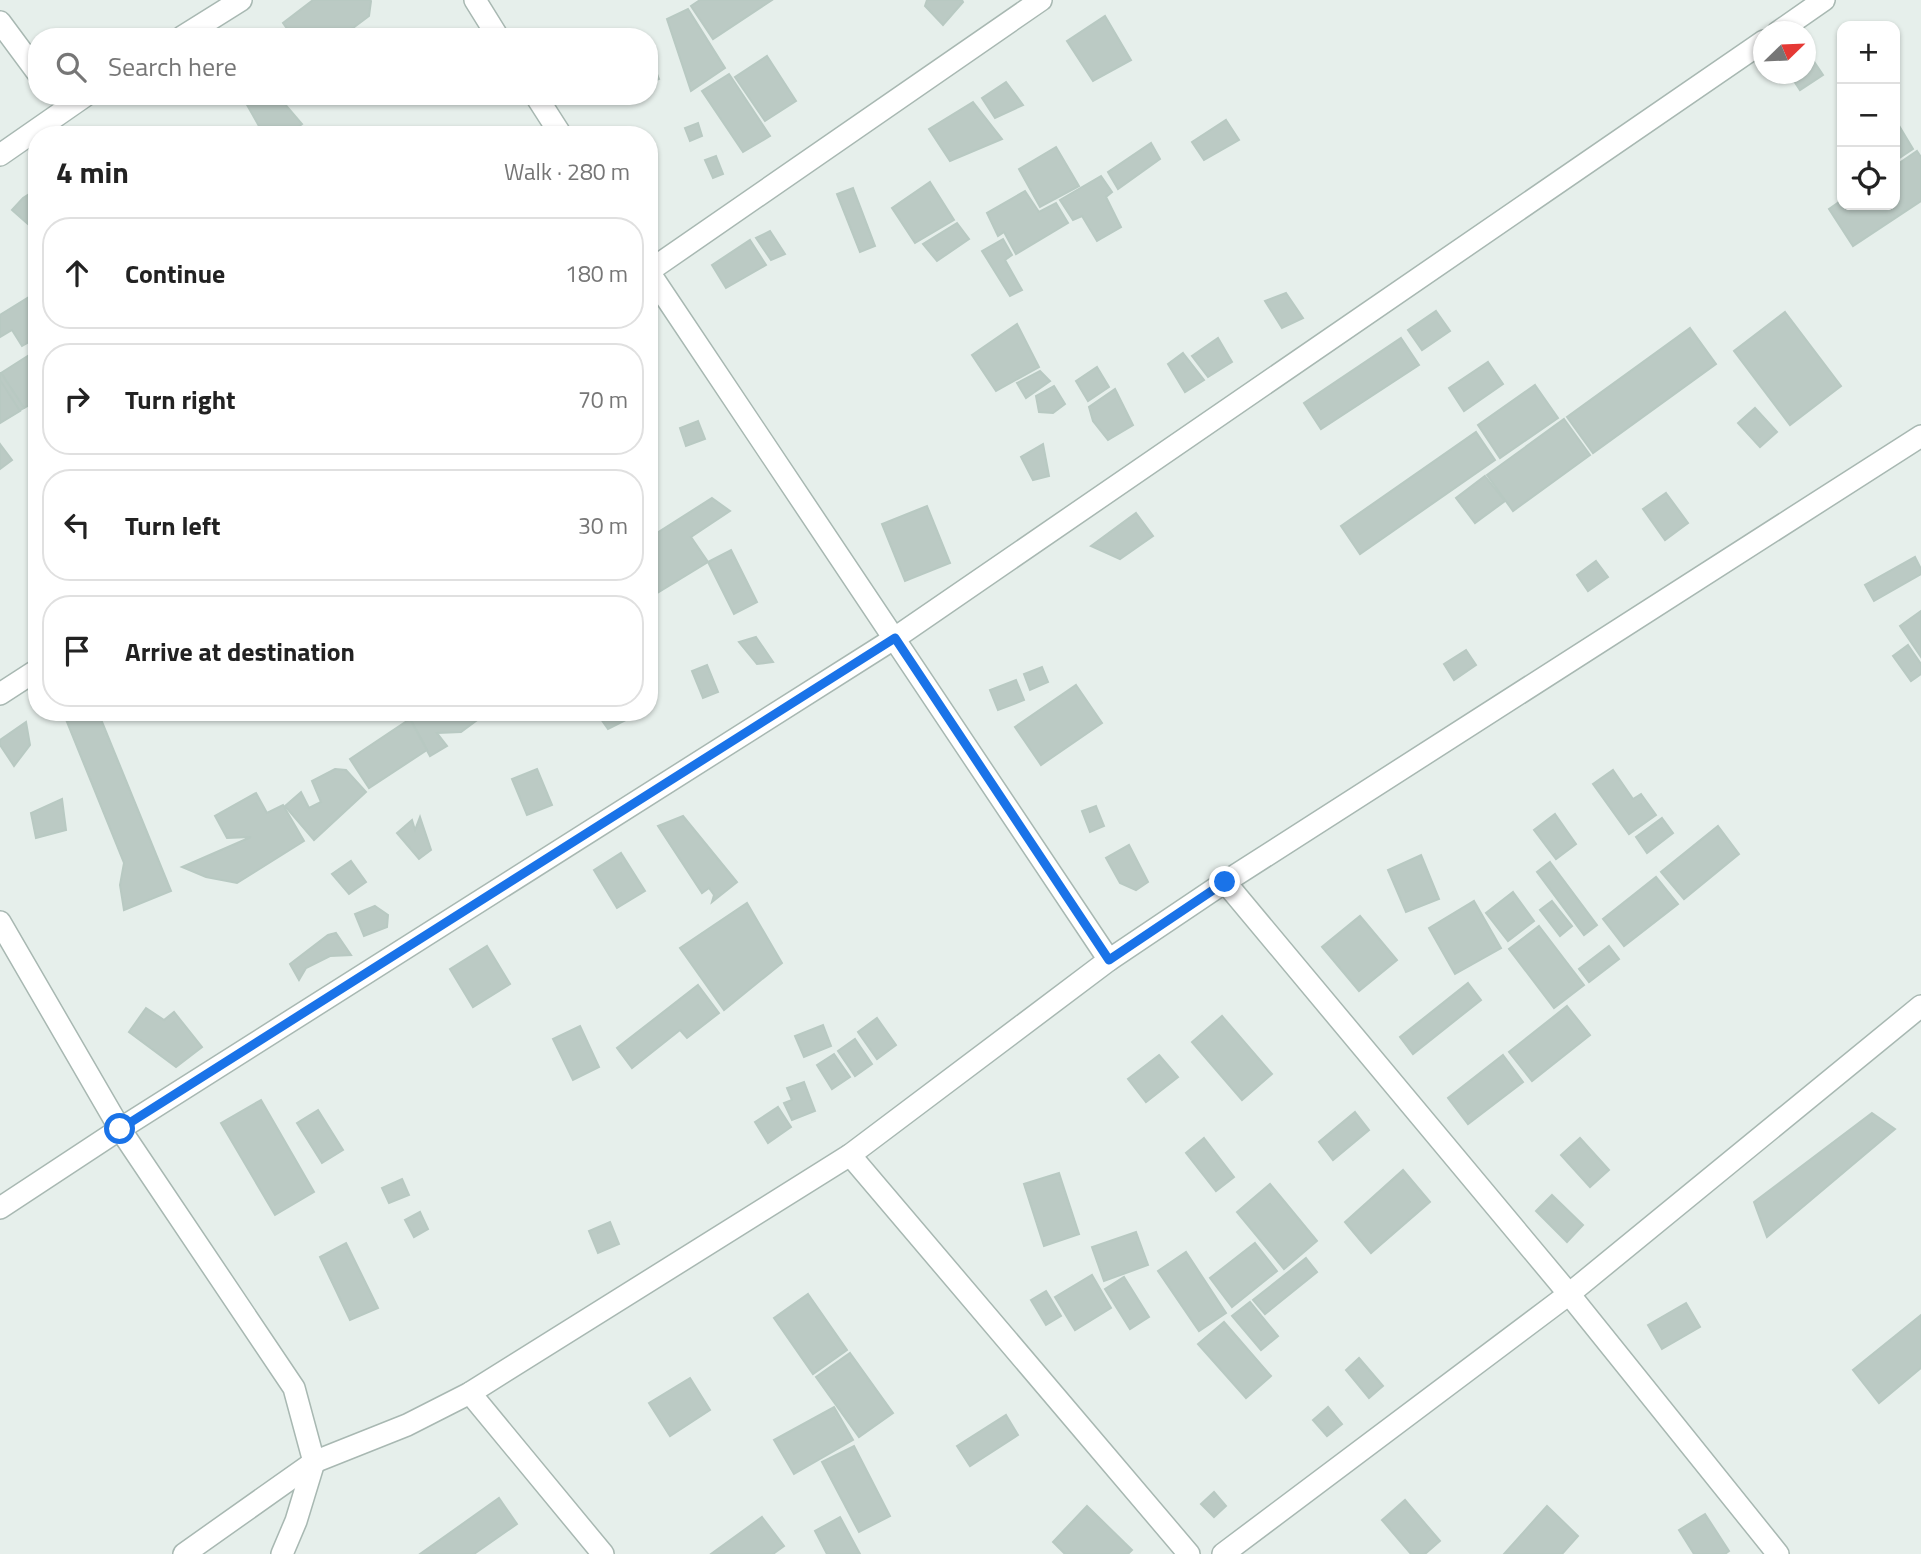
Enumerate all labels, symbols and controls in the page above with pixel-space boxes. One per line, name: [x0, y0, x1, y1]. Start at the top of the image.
north arrow: [1753, 21, 1816, 84]
map controls: [1837, 21, 1900, 210]
button: +: [1837, 21, 1900, 84]
search box: [28, 28, 658, 105]
text: Search here: [108, 47, 237, 86]
icon: search: [52, 48, 90, 86]
button: −: [1837, 84, 1900, 147]
button: locate: [1837, 147, 1900, 210]
text: 4 min: [56, 149, 129, 195]
text: Walk · 280 m: [504, 154, 630, 189]
icon: ahead: [58, 254, 96, 292]
text: Continue: [125, 254, 225, 293]
text: 180 m: [565, 256, 628, 291]
icon: right: [58, 380, 96, 418]
text: Turn right: [125, 380, 236, 419]
text: 70 m: [578, 382, 628, 417]
icon: left: [58, 506, 96, 544]
text: Turn left: [125, 506, 220, 545]
text: 30 m: [578, 508, 628, 543]
icon: arrive: [58, 632, 96, 670]
text: Arrive at destination: [125, 632, 355, 671]
route end: [1209, 866, 1240, 897]
route start: [104, 1113, 135, 1144]

